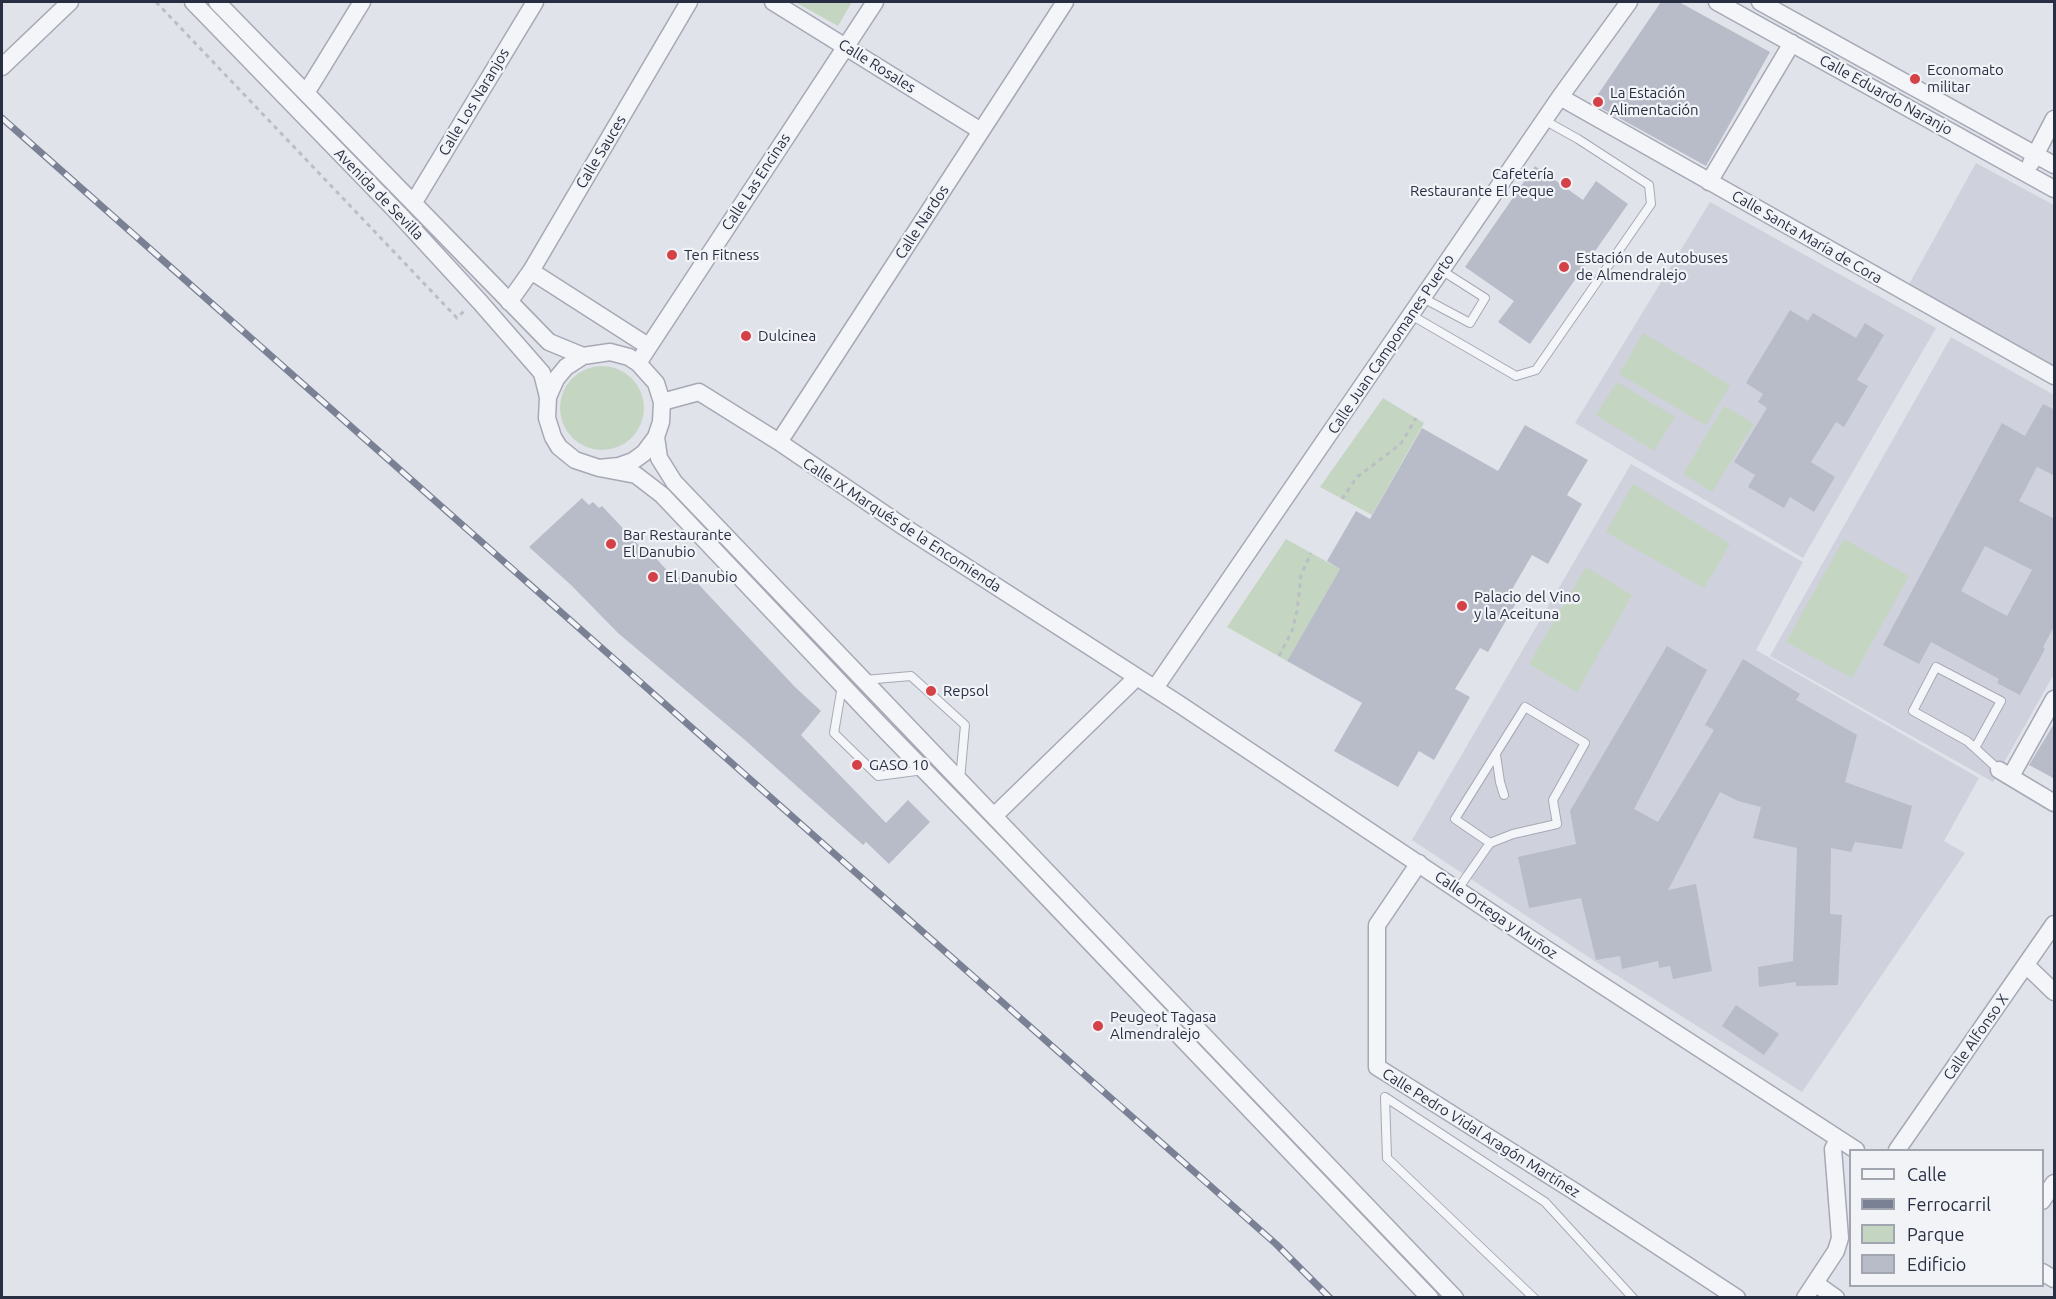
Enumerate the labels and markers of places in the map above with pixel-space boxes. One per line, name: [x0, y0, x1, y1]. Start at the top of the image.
place label: Economato militar: [1927, 61, 2004, 96]
marker: Economato militar: [1908, 72, 1922, 86]
place label: La Estación Alimentación: [1610, 84, 1699, 119]
marker: La Estación Alimentación: [1591, 95, 1605, 109]
place label: Cafetería Restaurante El Peque: [1410, 165, 1554, 200]
marker: Cafetería Restaurante El Peque: [1559, 176, 1573, 190]
place label: Ten Fitness: [684, 246, 759, 264]
marker: Ten Fitness: [665, 248, 679, 262]
place label: Estación de Autobuses de Almendralejo: [1576, 249, 1728, 284]
marker: Estación de Autobuses de Almendralejo: [1557, 260, 1571, 274]
place label: Dulcinea: [758, 327, 816, 345]
marker: Dulcinea: [739, 329, 753, 343]
place label: Bar Restaurante El Danubio: [623, 526, 732, 561]
marker: Bar Restaurante El Danubio: [604, 537, 618, 551]
place label: El Danubio: [665, 568, 737, 586]
marker: El Danubio: [646, 570, 660, 584]
place label: Palacio del Vino y la Aceituna: [1474, 588, 1580, 623]
marker: Palacio del Vino y la Aceituna: [1455, 599, 1469, 613]
place label: Repsol: [943, 682, 989, 700]
marker: Repsol: [924, 684, 938, 698]
place label: GASO 10: [869, 756, 929, 774]
marker: GASO 10: [850, 758, 864, 772]
place label: Peugeot Tagasa Almendralejo: [1110, 1008, 1217, 1043]
marker: Peugeot Tagasa Almendralejo: [1091, 1019, 1105, 1033]

